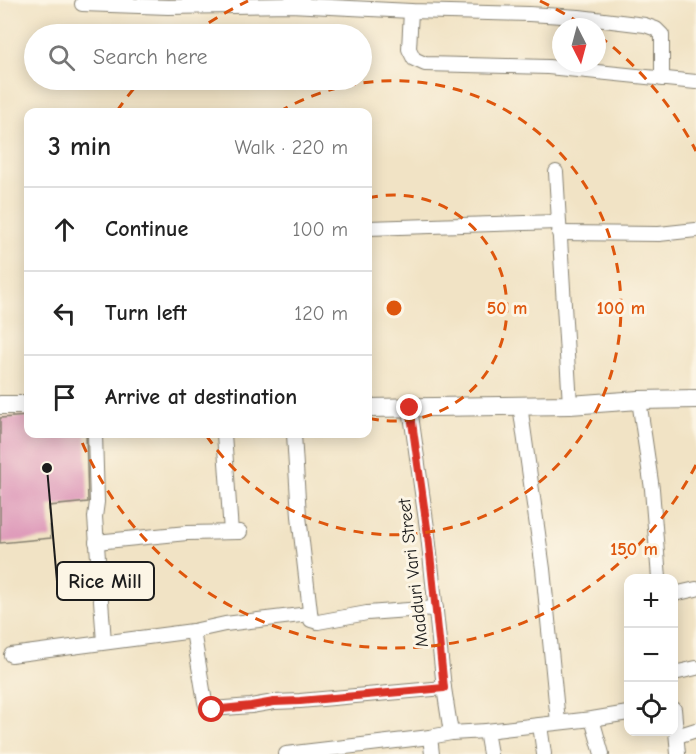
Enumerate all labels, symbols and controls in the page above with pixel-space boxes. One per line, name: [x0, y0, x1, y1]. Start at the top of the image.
north arrow: [552, 18, 606, 72]
search box: [24, 24, 372, 90]
icon: search: [45, 41, 78, 74]
text: Search here: [93, 44, 208, 70]
text: 3 min: [48, 132, 111, 162]
text: Walk · 220 m: [234, 136, 348, 159]
icon: ahead: [48, 213, 81, 246]
text: Continue: [105, 216, 188, 242]
text: 100 m: [293, 218, 348, 241]
icon: left: [48, 297, 81, 330]
centre of rings: [384, 298, 404, 318]
text: 50 m: [487, 298, 527, 319]
text: 100 m: [597, 298, 645, 319]
text: Turn left: [105, 300, 187, 326]
text: 120 m: [294, 302, 348, 325]
icon: arrive: [48, 381, 81, 414]
text: Arrive at destination: [105, 384, 297, 410]
route end: [396, 394, 422, 420]
street label: Madduri Vari Street: [394, 496, 433, 649]
text: 150 m: [610, 539, 658, 560]
callout: Rice Mill: [57, 562, 154, 600]
text: Rice Mill: [68, 570, 142, 593]
map controls: [624, 574, 678, 736]
button: +: [624, 574, 678, 628]
button: −: [624, 628, 678, 682]
button: locate: [624, 682, 678, 736]
route start: [198, 696, 224, 722]

